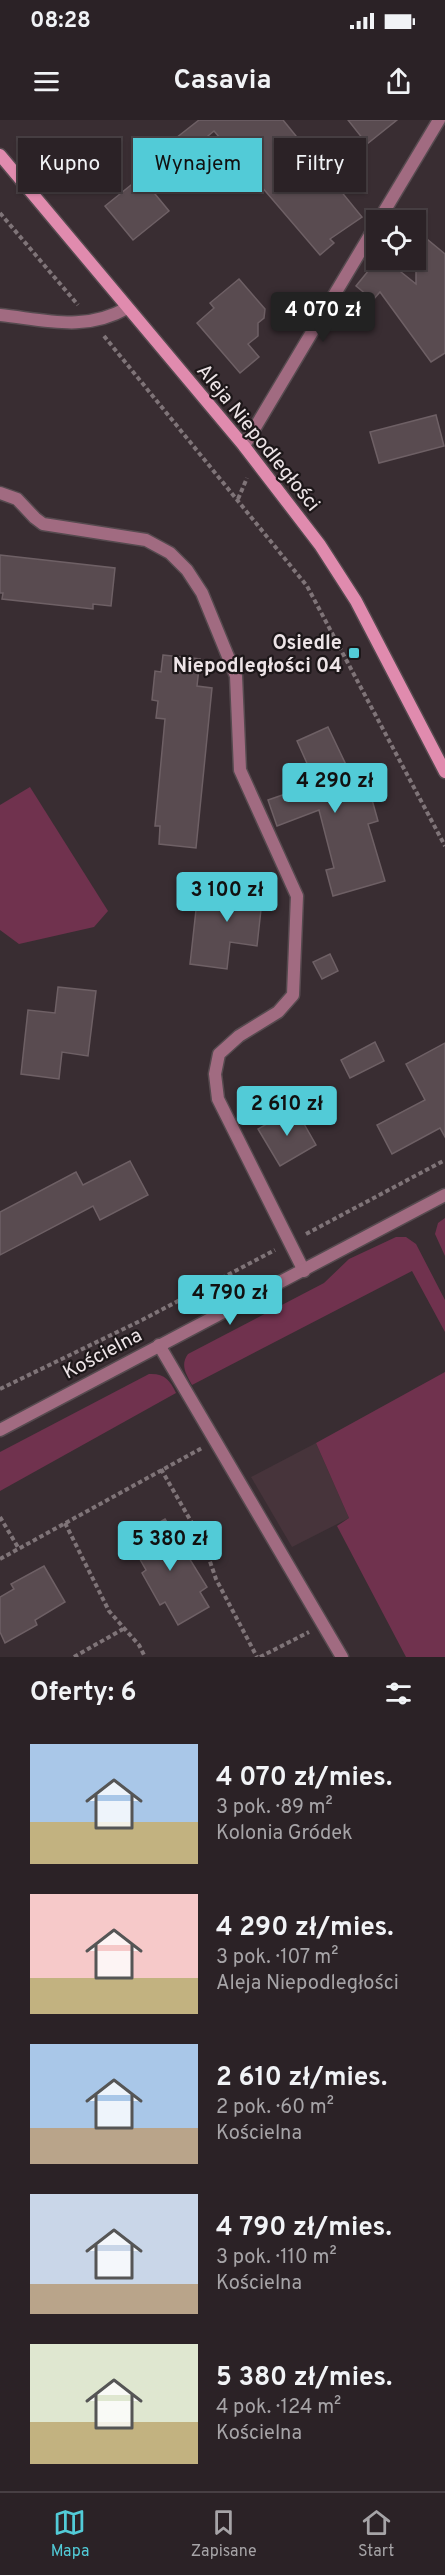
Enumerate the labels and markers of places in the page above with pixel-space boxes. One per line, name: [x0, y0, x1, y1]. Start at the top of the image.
pin: 4 070 zł: [261, 292, 385, 343]
place label: Osiedle Niepodległości 04: [173, 631, 342, 680]
marker: Osiedle Niepodległości 04: [347, 646, 361, 660]
pin: 4 290 zł: [273, 763, 397, 814]
pin: 3 100 zł: [165, 872, 289, 923]
pin: 2 610 zł: [225, 1086, 349, 1137]
pin: 4 790 zł: [168, 1275, 292, 1326]
pin: 5 380 zł: [108, 1521, 232, 1572]

